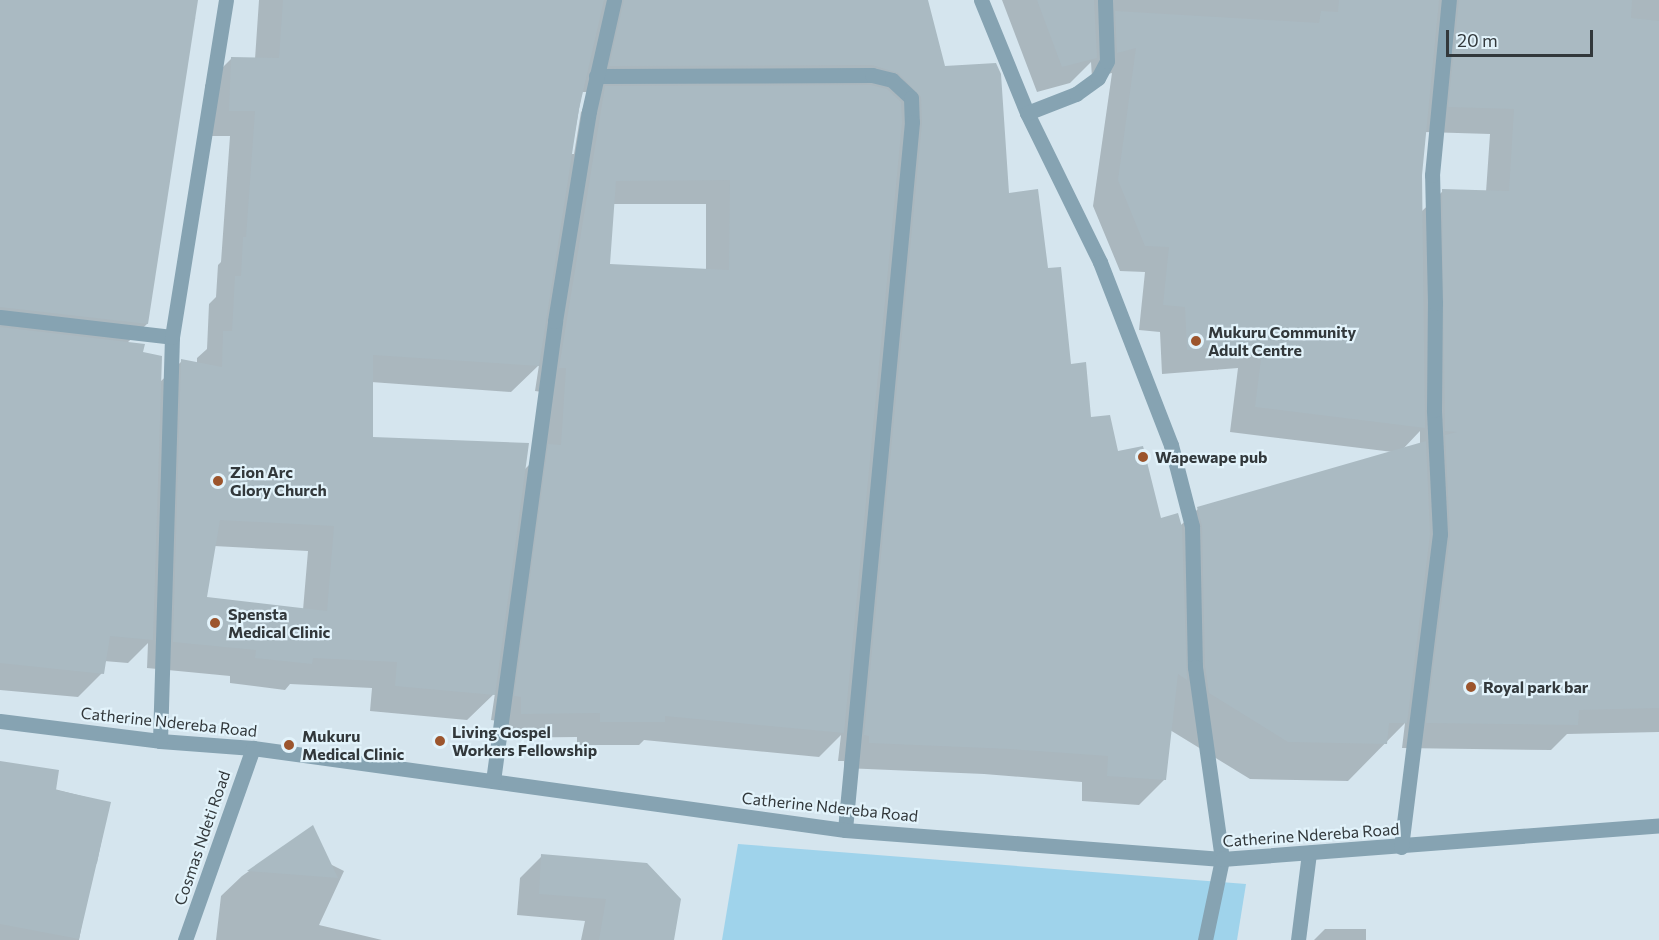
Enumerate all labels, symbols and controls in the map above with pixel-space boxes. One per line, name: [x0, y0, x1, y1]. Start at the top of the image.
scale bar: [1449, 18, 1596, 56]
text: 20 m: [1457, 29, 1498, 51]
place label: Mukuru Community Adult Centre: [1208, 322, 1356, 360]
marker: Mukuru Community Adult Centre: [1189, 334, 1203, 348]
place label: Wapewape pub: [1155, 447, 1268, 467]
marker: Wapewape pub: [1136, 450, 1150, 464]
place label: Zion Arc Glory Church: [230, 462, 327, 500]
marker: Zion Arc Glory Church: [211, 474, 225, 488]
place label: Spensta Medical Clinic: [228, 604, 330, 642]
marker: Spensta Medical Clinic: [206, 614, 224, 632]
place label: Royal park bar: [1483, 677, 1588, 697]
marker: Royal park bar: [1464, 680, 1478, 694]
street label: Catherine Ndereba Road: [80, 703, 258, 741]
place label: Living Gospel Workers Fellowship: [452, 722, 597, 760]
place label: Mukuru Medical Clinic: [302, 726, 404, 764]
marker: Living Gospel Workers Fellowship: [433, 734, 447, 748]
marker: Mukuru Medical Clinic: [280, 736, 298, 754]
street label: Cosmas Ndeti Road: [170, 768, 234, 908]
street label: Catherine Ndereba Road: [741, 788, 919, 826]
street label: Catherine Ndereba Road: [1222, 819, 1400, 851]

